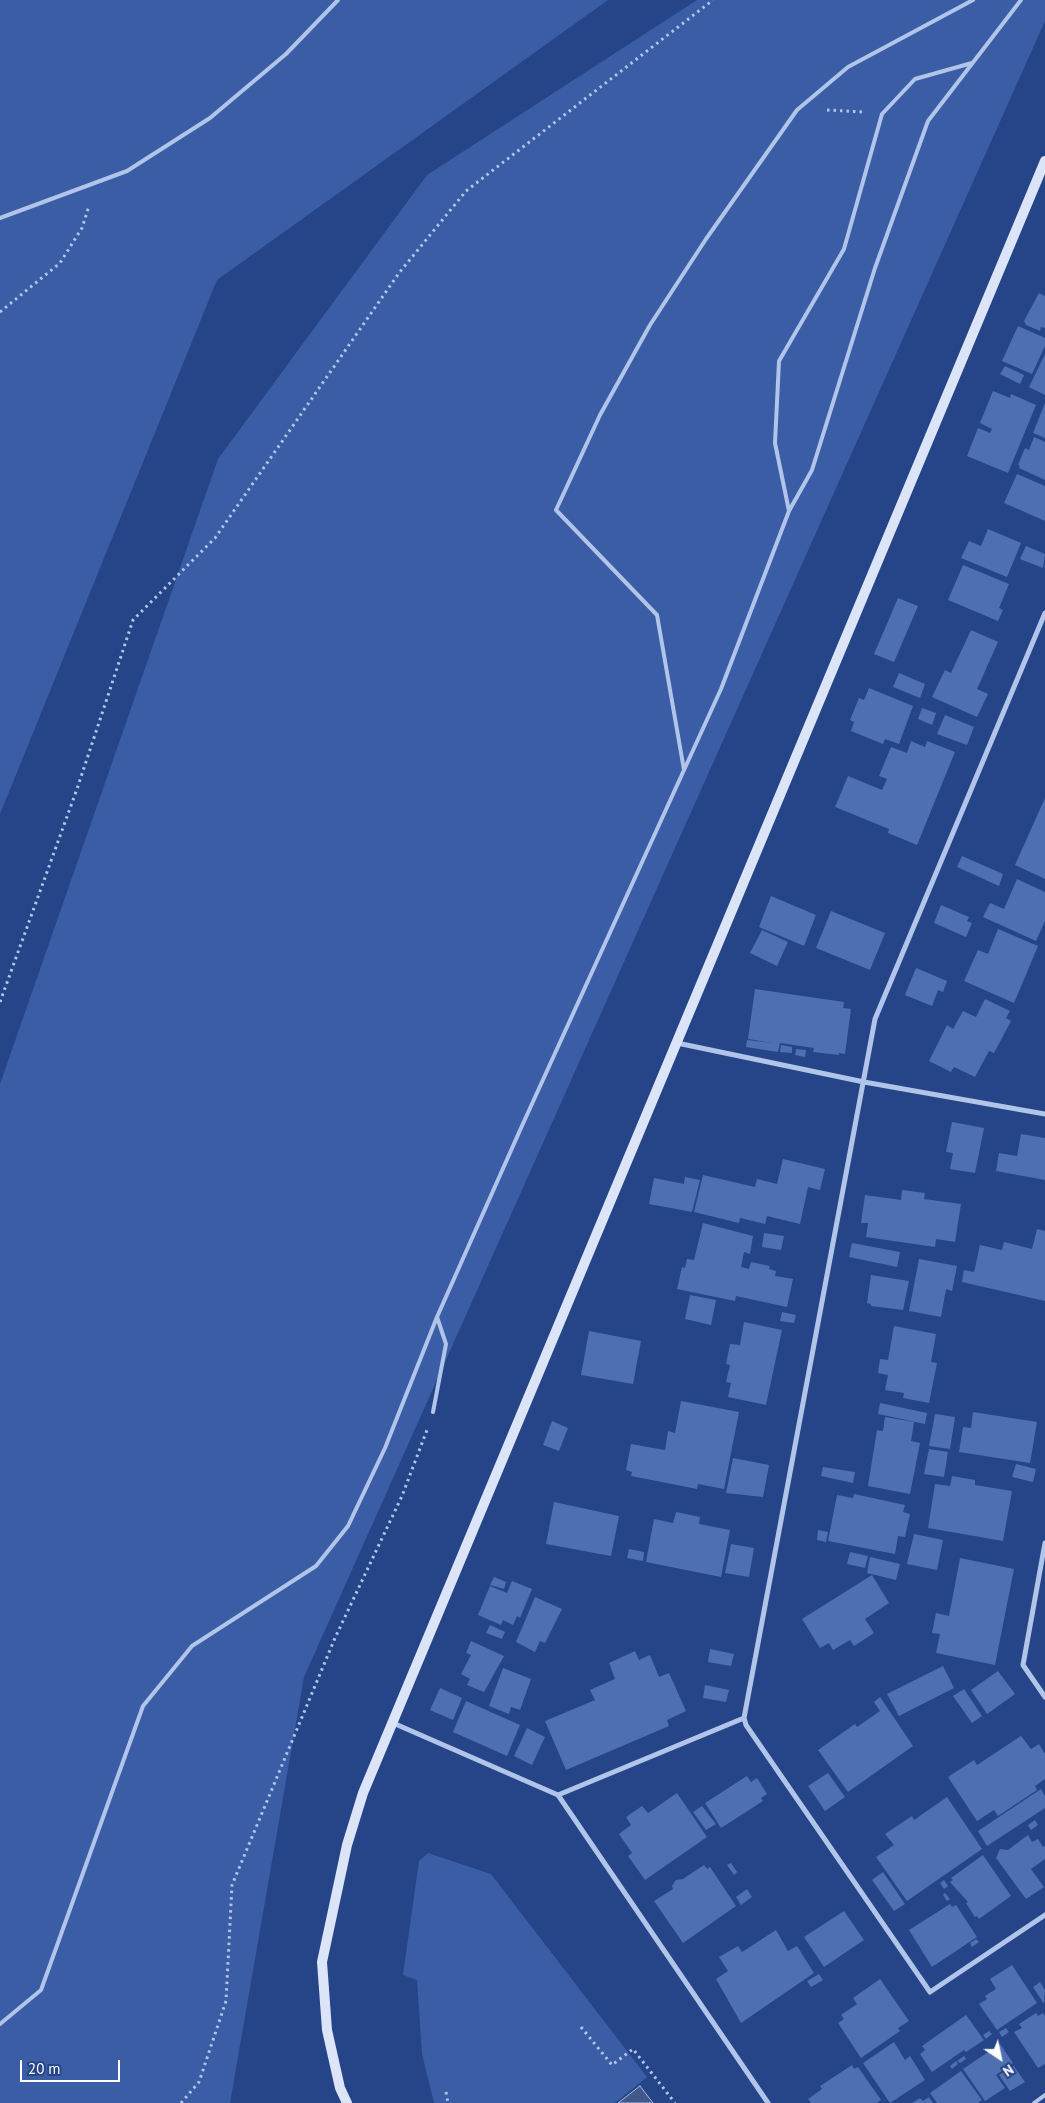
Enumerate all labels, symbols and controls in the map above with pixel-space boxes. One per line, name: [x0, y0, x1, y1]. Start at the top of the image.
north arrow: [975, 2033, 1025, 2083]
scale bar: [22, 2050, 122, 2082]
text: 20 m: [28, 2059, 61, 2078]
text: N: [1000, 2060, 1017, 2080]

